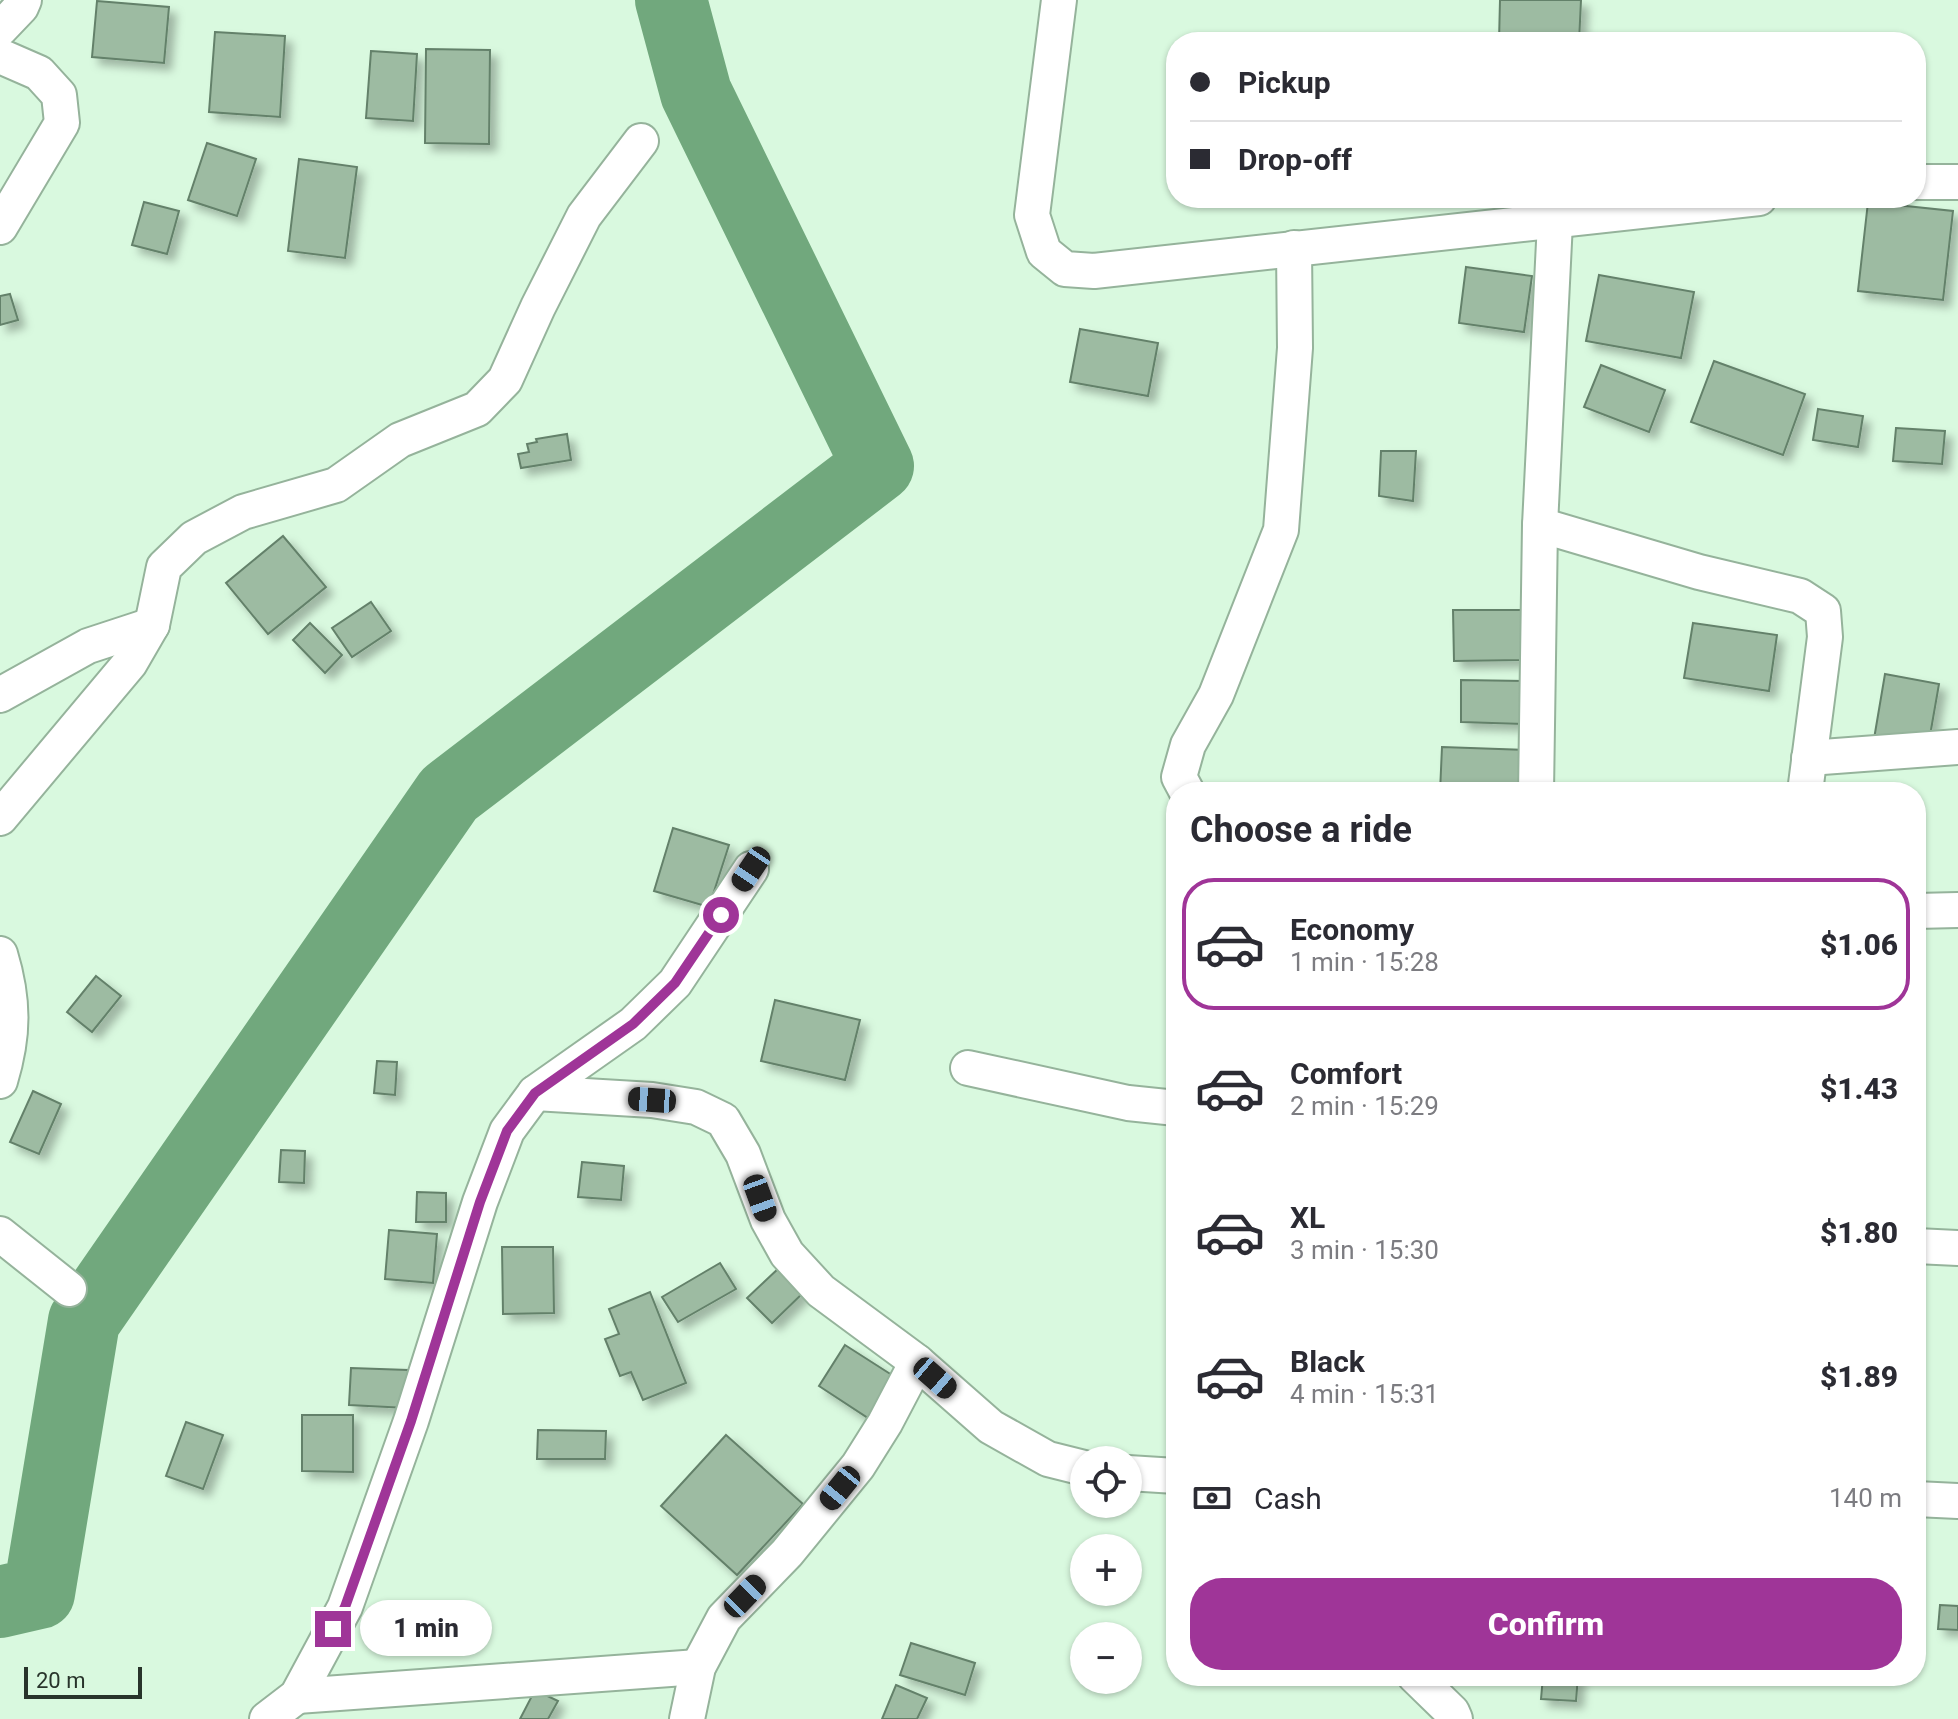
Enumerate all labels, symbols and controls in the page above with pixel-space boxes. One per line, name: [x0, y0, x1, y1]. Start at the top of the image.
text: Pickup: [1238, 65, 1331, 100]
text: Drop-off: [1238, 142, 1352, 177]
text: Choose a ride: [1190, 809, 1412, 851]
car: [728, 842, 774, 896]
route start: [703, 897, 739, 933]
icon: car: [1194, 908, 1266, 980]
text: Economy: [1290, 912, 1414, 947]
text: $1.06: [1820, 927, 1898, 962]
text: 1 min · 15:28: [1290, 947, 1439, 977]
icon: car: [1194, 1052, 1266, 1124]
text: Comfort: [1290, 1056, 1402, 1091]
text: $1.43: [1820, 1071, 1898, 1106]
car: [627, 1086, 677, 1114]
text: 2 min · 15:29: [1290, 1091, 1439, 1121]
car: [741, 1171, 779, 1225]
icon: car: [1194, 1196, 1266, 1268]
text: XL: [1290, 1200, 1325, 1235]
text: $1.80: [1820, 1215, 1898, 1250]
text: 3 min · 15:30: [1290, 1235, 1439, 1265]
icon: car: [1194, 1340, 1266, 1412]
text: Black: [1290, 1344, 1365, 1379]
car: [909, 1353, 961, 1403]
text: $1.89: [1820, 1359, 1898, 1394]
text: 4 min · 15:31: [1290, 1379, 1439, 1409]
map controls: [1070, 1446, 1142, 1694]
button: locate: [1070, 1446, 1142, 1518]
car: [816, 1462, 864, 1514]
icon: cash: [1190, 1476, 1234, 1520]
text: Cash: [1254, 1481, 1322, 1516]
text: 140 m: [1829, 1483, 1902, 1513]
button: +: [1070, 1534, 1142, 1606]
car: [720, 1570, 770, 1622]
button: Confirm: [1190, 1578, 1902, 1670]
callout: 1 min: [361, 1601, 493, 1657]
route end: [315, 1611, 351, 1647]
text: 1 min: [393, 1613, 459, 1643]
button: −: [1070, 1622, 1142, 1694]
scale bar: [24, 1663, 142, 1699]
text: 20 m: [36, 1668, 85, 1693]

